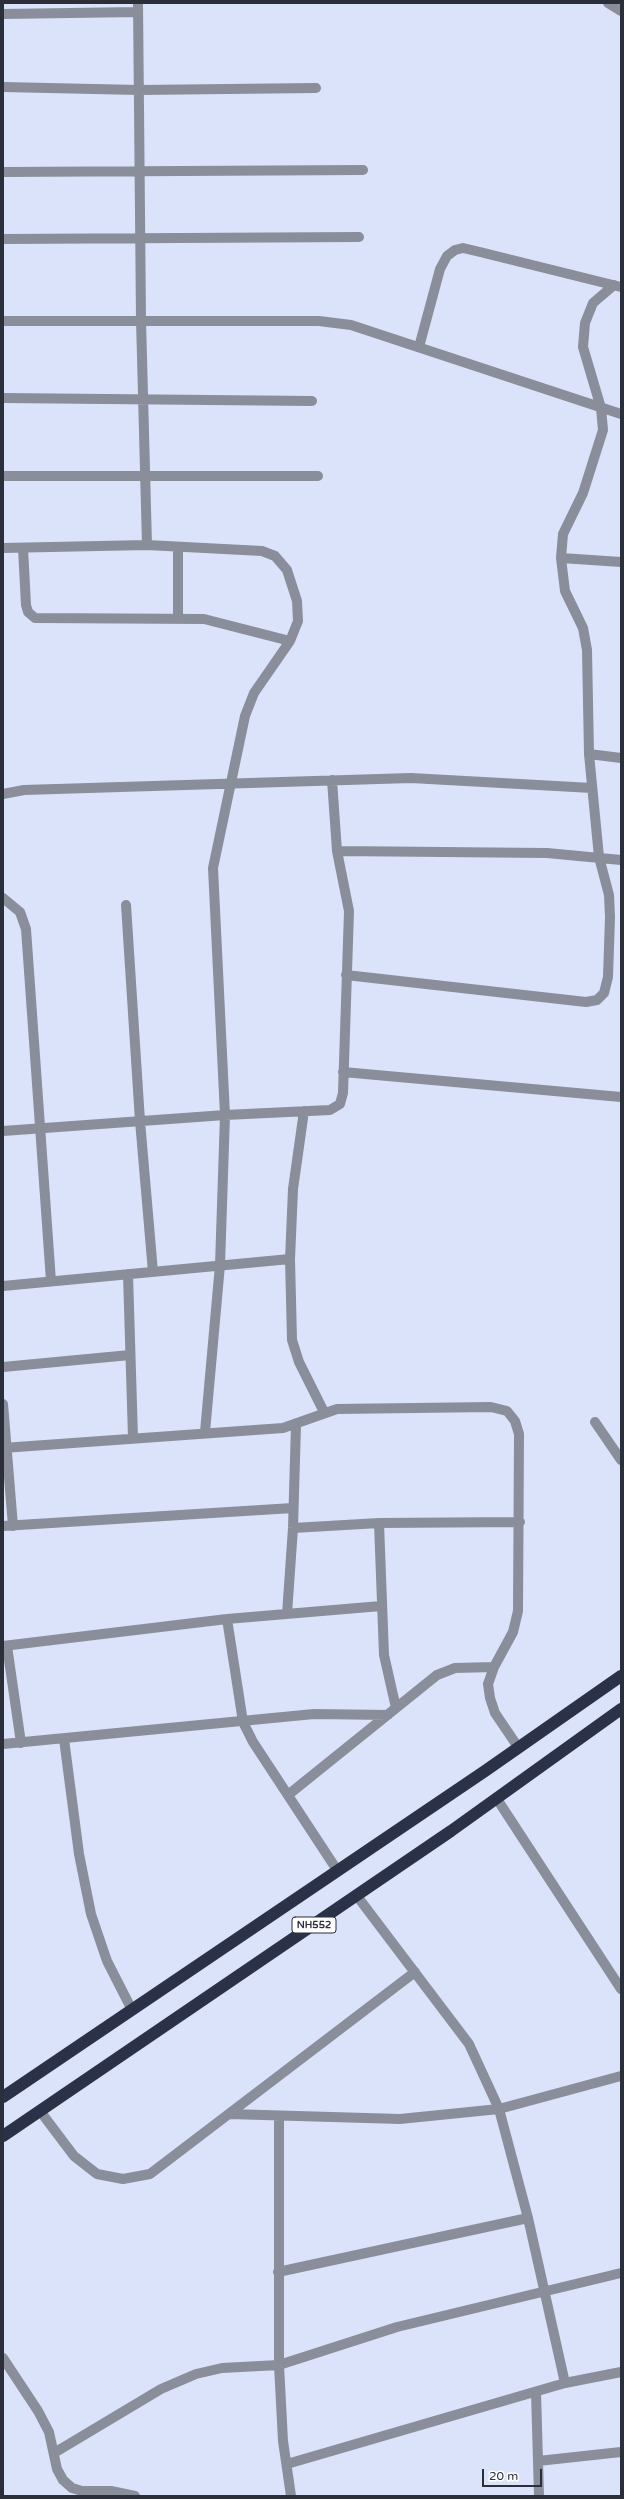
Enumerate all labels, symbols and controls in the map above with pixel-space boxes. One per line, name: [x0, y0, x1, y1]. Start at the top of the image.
road number: NH552: [292, 1917, 336, 1933]
scale bar: [484, 2461, 544, 2487]
text: 20 m: [489, 2469, 518, 2483]

